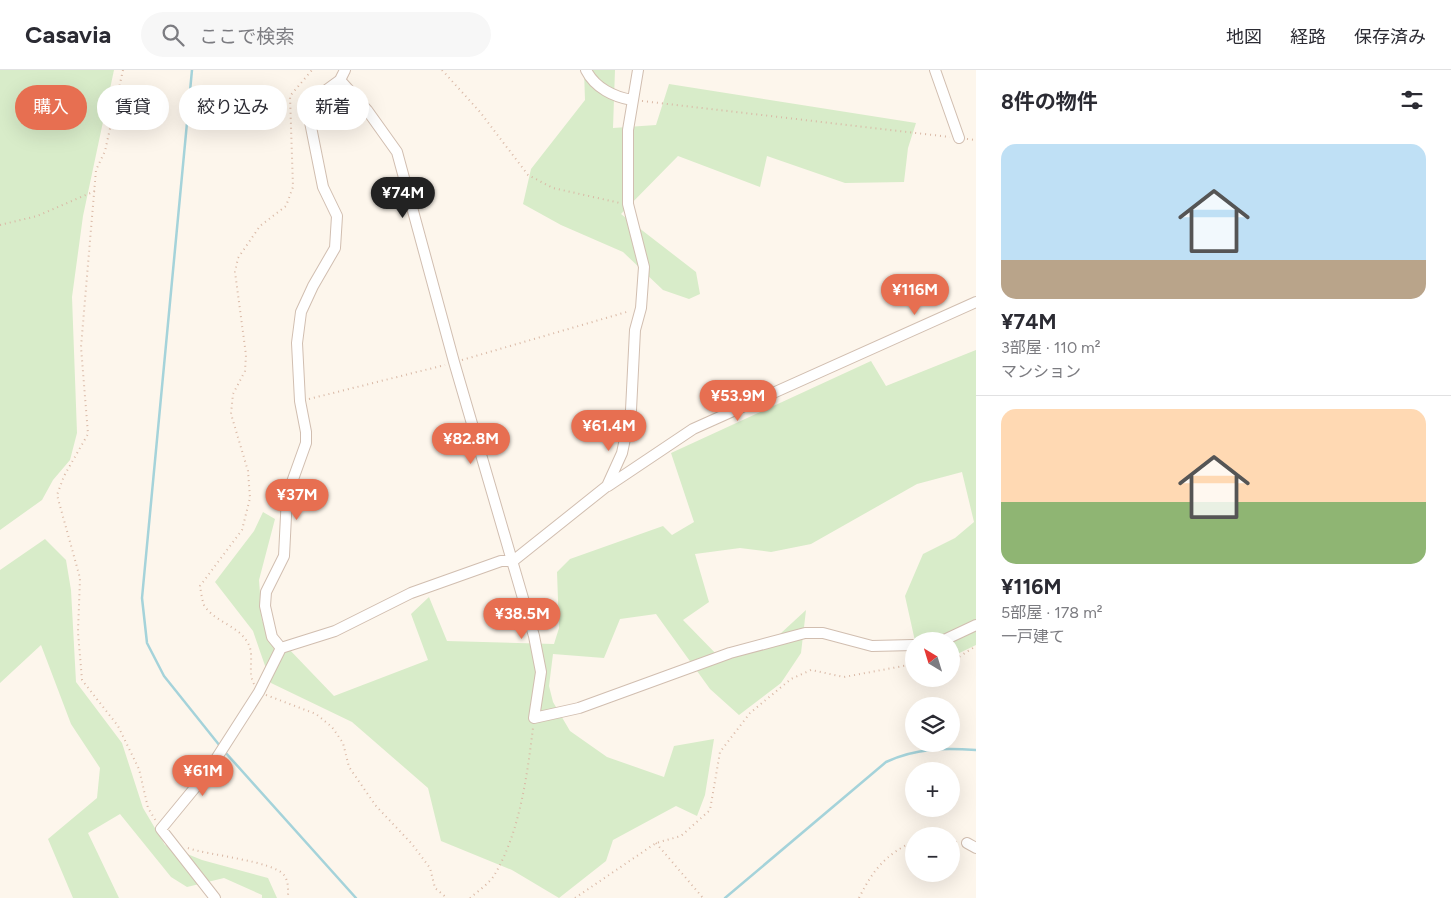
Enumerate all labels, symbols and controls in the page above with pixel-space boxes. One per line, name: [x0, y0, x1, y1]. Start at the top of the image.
search box: [141, 12, 491, 57]
text: Casavia: [25, 20, 111, 49]
icon: search: [159, 21, 187, 49]
text: ここで検索: [199, 25, 294, 48]
text: 地図: [1226, 26, 1262, 48]
text: 経路: [1290, 26, 1326, 48]
text: 保存済み: [1354, 26, 1426, 48]
chip: 購入: [15, 85, 87, 130]
chip: 賃貸: [97, 85, 169, 130]
chip: 絞り込み: [179, 85, 287, 130]
chip: 新着: [297, 85, 369, 130]
icon: filters: [1398, 86, 1426, 114]
text: 8件の物件: [1001, 89, 1098, 114]
pin: ¥74M: [373, 176, 433, 219]
icon: home: [1169, 176, 1259, 266]
text: ¥74M: [382, 183, 424, 202]
pin: ¥116M: [880, 274, 950, 316]
text: ¥116M: [892, 280, 938, 299]
text: ¥74M: [1001, 309, 1056, 334]
text: 3部屋 · 110 m²: [1001, 338, 1101, 357]
text: マンション: [1001, 362, 1081, 381]
pin: ¥53.9M: [697, 380, 779, 422]
text: ¥53.9M: [711, 386, 765, 405]
pin: ¥61.4M: [568, 410, 650, 452]
text: ¥61.4M: [582, 416, 636, 435]
pin: ¥82.8M: [430, 422, 512, 465]
text: ¥82.8M: [443, 429, 499, 448]
icon: home: [1169, 442, 1259, 532]
pin: ¥37M: [267, 478, 327, 521]
text: ¥37M: [276, 485, 318, 504]
text: ¥116M: [1001, 574, 1061, 599]
pin: ¥38.5M: [481, 598, 563, 640]
text: 5部屋 · 178 m²: [1001, 603, 1103, 622]
text: ¥38.5M: [494, 604, 550, 623]
text: 一戸建て: [1001, 627, 1065, 646]
north arrow: [905, 632, 960, 688]
map controls: [905, 632, 960, 882]
button: layers: [905, 697, 960, 752]
pin: ¥61M: [173, 754, 233, 797]
text: ¥61M: [183, 761, 223, 780]
button: +: [905, 762, 960, 817]
button: −: [905, 827, 960, 882]

